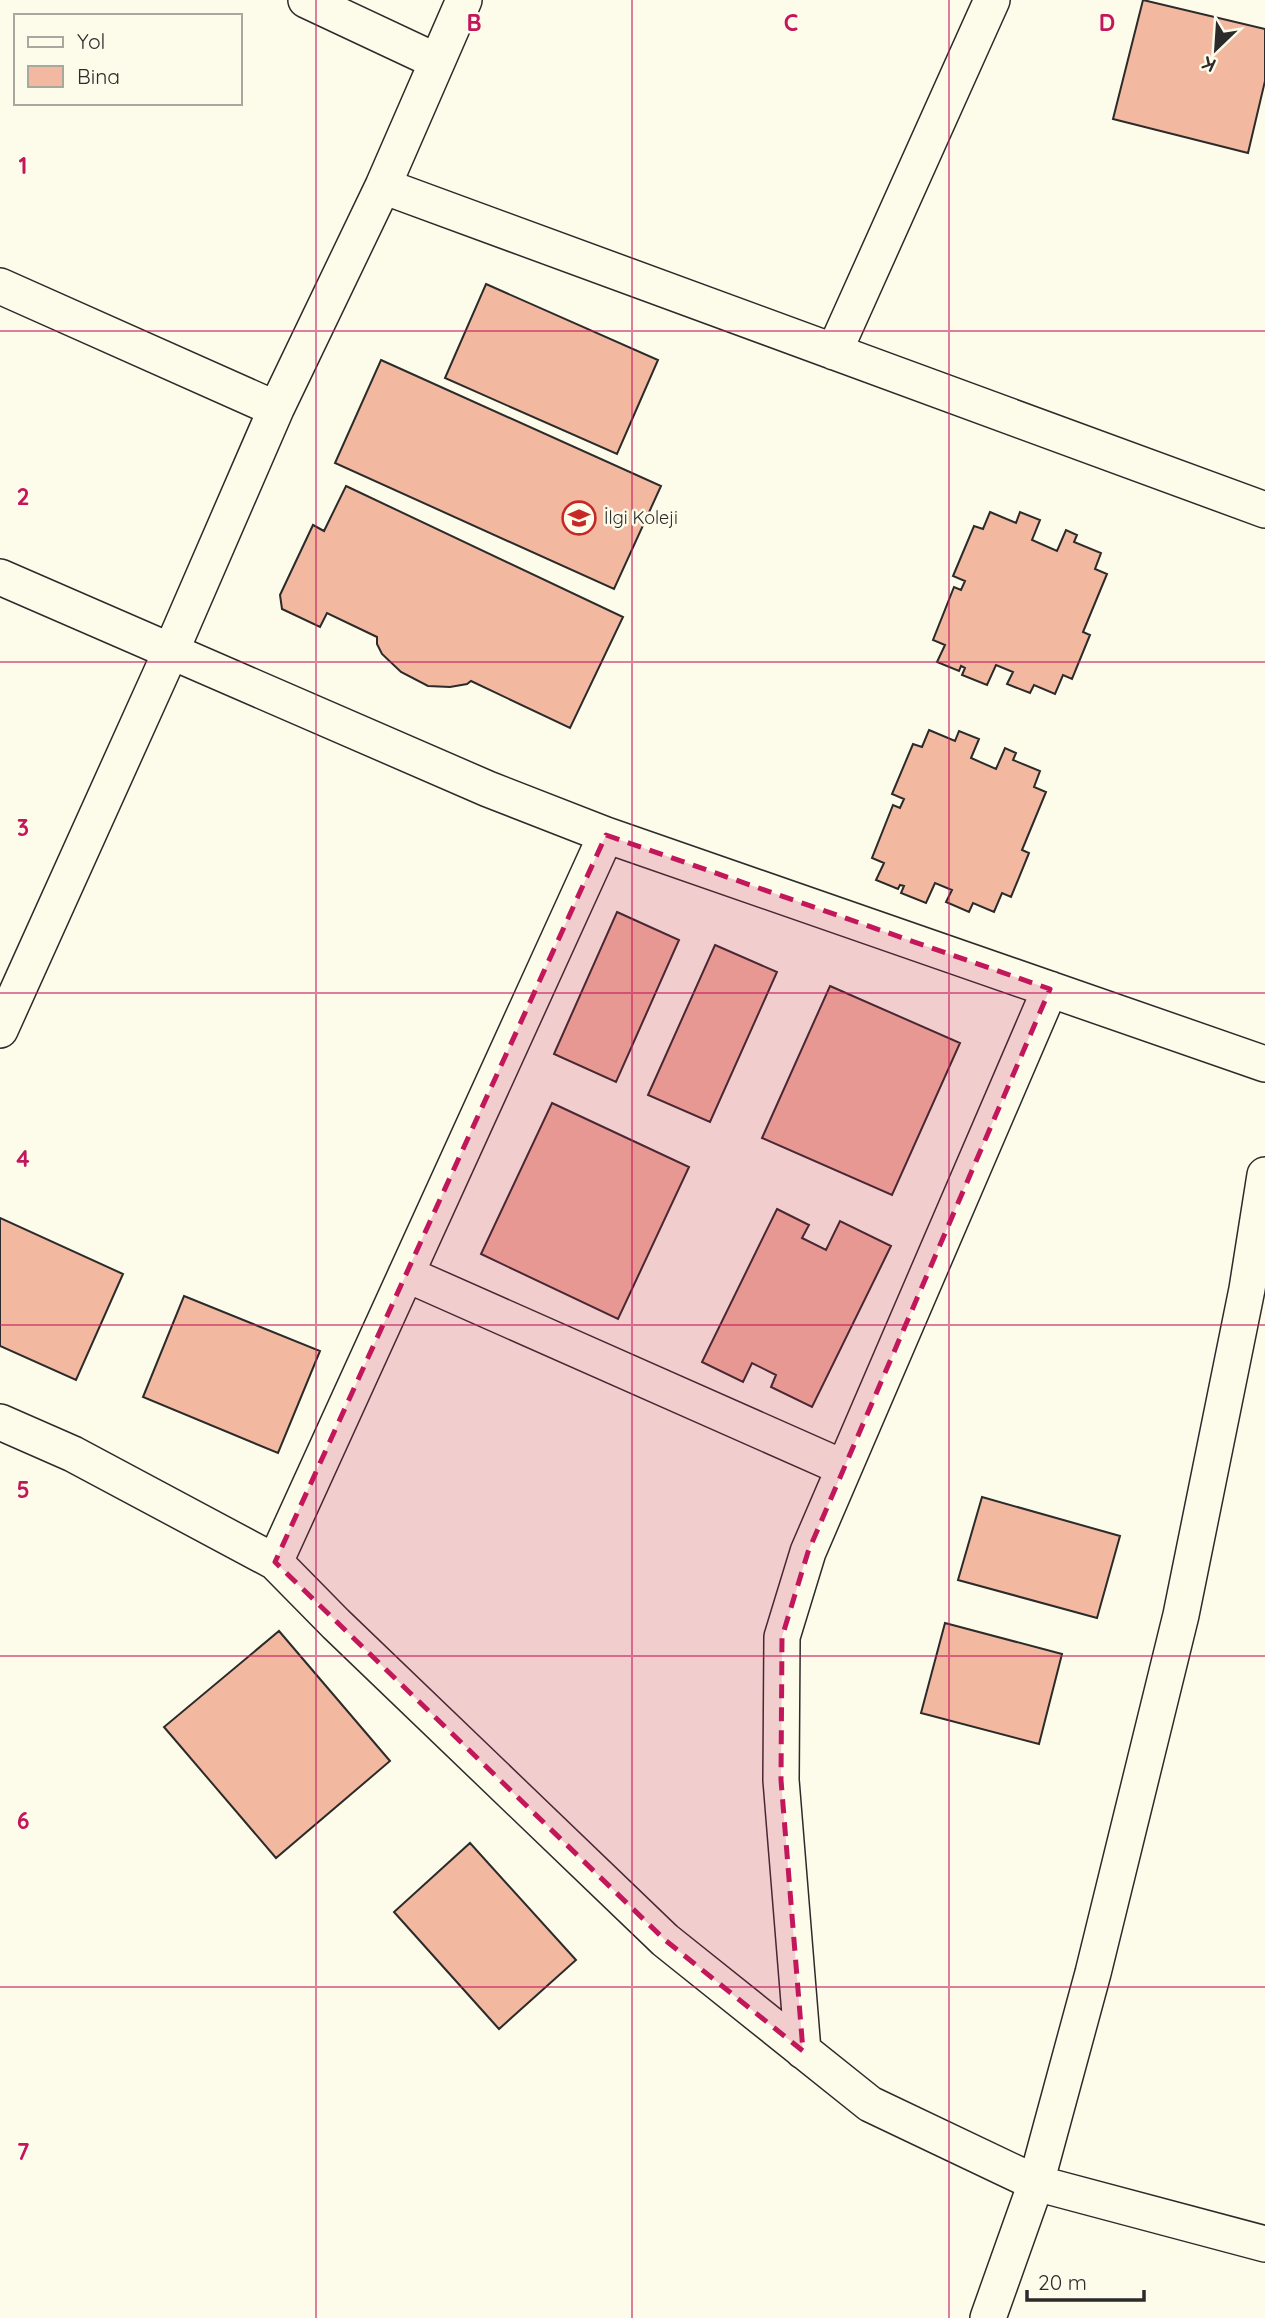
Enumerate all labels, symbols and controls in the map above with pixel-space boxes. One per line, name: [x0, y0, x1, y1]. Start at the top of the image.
text: B: [466, 8, 482, 37]
text: C: [784, 8, 798, 37]
text: D: [1099, 8, 1115, 37]
legend: [14, 14, 242, 105]
north arrow: [1181, 14, 1251, 84]
text: Yol: [77, 28, 105, 54]
text: K: [1198, 51, 1220, 78]
text: Bina: [77, 63, 120, 89]
text: 1: [19, 151, 27, 180]
text: 2: [16, 482, 30, 511]
school or university icon: İlgi Koleji: [560, 499, 598, 537]
place label: İlgi Koleji: [604, 506, 678, 529]
text: 3: [17, 813, 29, 842]
text: 4: [16, 1144, 30, 1173]
text: 5: [16, 1475, 30, 1504]
text: 6: [17, 1806, 29, 1835]
text: 7: [17, 2137, 30, 2166]
scale bar: [1027, 2258, 1144, 2302]
text: 20 m: [1038, 2269, 1087, 2295]

